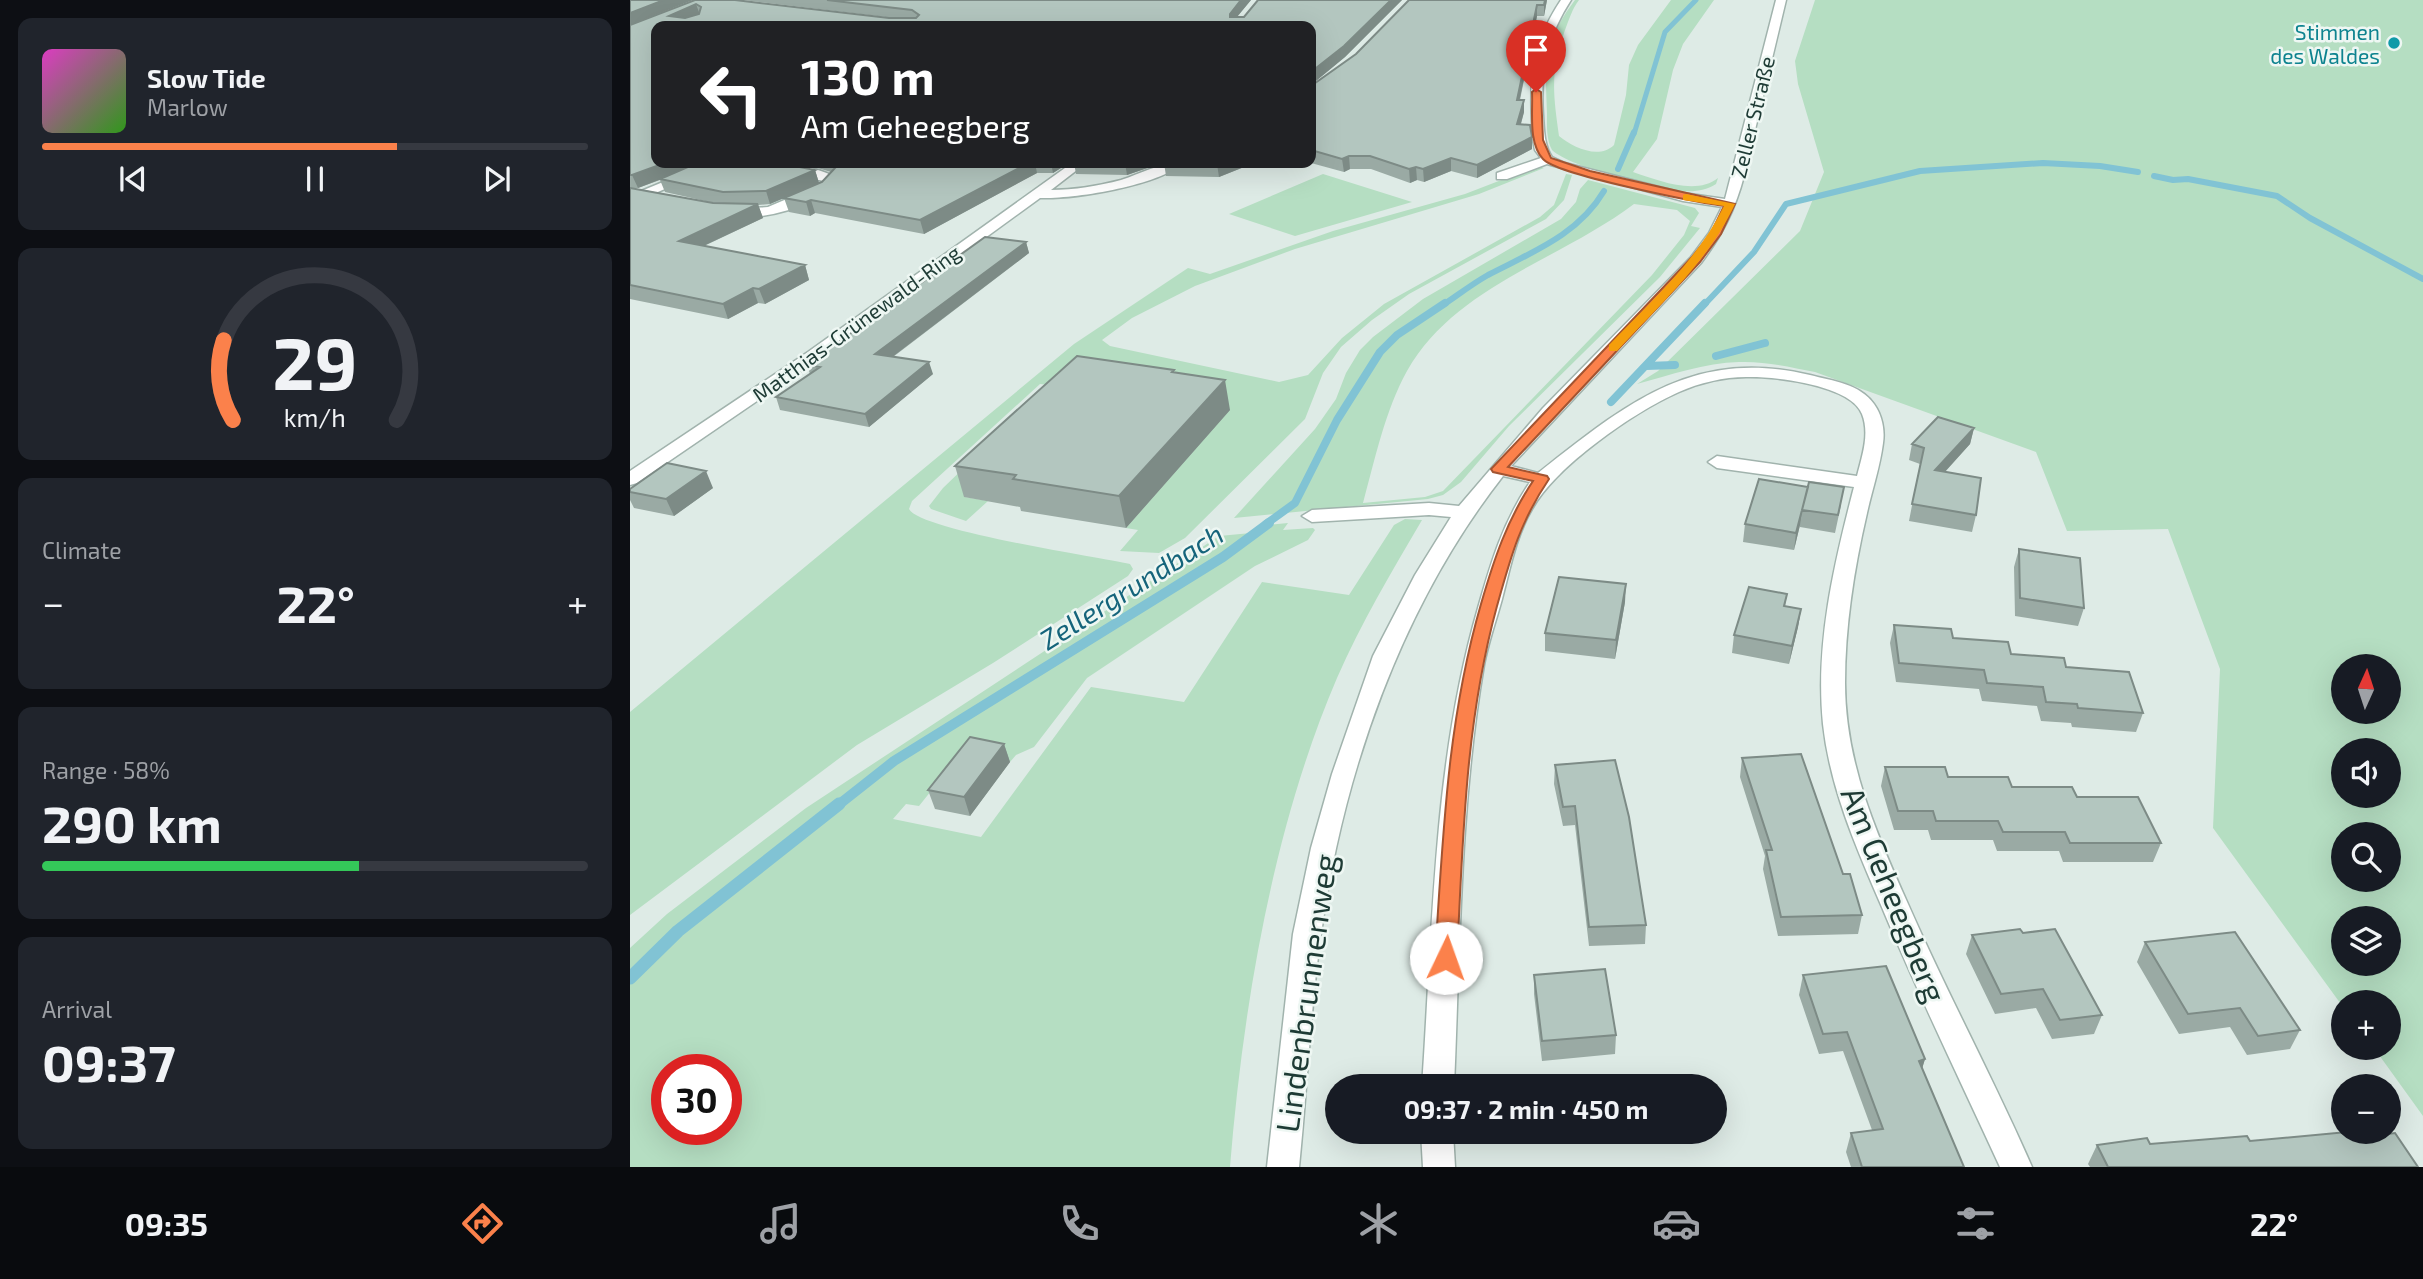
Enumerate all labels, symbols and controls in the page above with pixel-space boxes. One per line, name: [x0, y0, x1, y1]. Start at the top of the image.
place label: Stimmen des Waldes: [2270, 19, 2380, 68]
pin: [1506, 20, 1566, 92]
icon: arrive: [1517, 31, 1555, 69]
marker: Stimmen des Waldes: [2386, 35, 2402, 51]
text: 130 m: [801, 46, 935, 105]
icon: left: [686, 49, 777, 140]
street label: Zeller Straße: [1725, 54, 1779, 180]
text: Slow Tide: [147, 62, 266, 93]
text: Marlow: [147, 93, 228, 121]
text: Am Geheegberg: [801, 106, 1030, 144]
icon: previous: [114, 160, 152, 198]
icon: pause: [296, 160, 334, 198]
icon: next: [478, 160, 516, 198]
street label: Matthias-Grünewald-Ring: [747, 239, 965, 407]
text: 29: [272, 317, 358, 405]
text: km/h: [284, 401, 346, 431]
water label: Zellergrundbach: [1033, 516, 1229, 656]
text: Climate: [42, 536, 122, 564]
text: 22°: [276, 571, 355, 633]
text: −: [42, 579, 64, 625]
text: +: [567, 579, 588, 625]
north arrow: [2331, 654, 2401, 724]
map controls: [2331, 654, 2401, 1144]
button: sound: [2331, 738, 2401, 808]
text: Range · 58%: [42, 756, 170, 784]
street label: Am Geheegberg: [1834, 781, 1956, 1007]
text: 290 km: [42, 791, 222, 853]
button: search: [2331, 822, 2401, 892]
street label: Lindenbrunnenweg: [1267, 851, 1343, 1135]
button: layers: [2331, 906, 2401, 976]
position arrow: [1409, 921, 1483, 995]
button: +: [2331, 990, 2401, 1060]
text: Arrival: [42, 995, 112, 1023]
text: 09:37: [42, 1030, 176, 1092]
speed limit sign: 30: [651, 1054, 742, 1145]
button: −: [2331, 1074, 2401, 1144]
text: 09:37 · 2 min · 450 m: [1404, 1093, 1648, 1124]
icon: directions: [458, 1199, 507, 1248]
icon: music: [756, 1199, 805, 1248]
icon: phone: [1055, 1199, 1104, 1248]
icon: climate: [1354, 1199, 1403, 1248]
icon: car: [1652, 1199, 1701, 1248]
icon: filters: [1951, 1199, 2000, 1248]
text: 09:35: [125, 1204, 208, 1242]
text: 22°: [2250, 1204, 2298, 1242]

